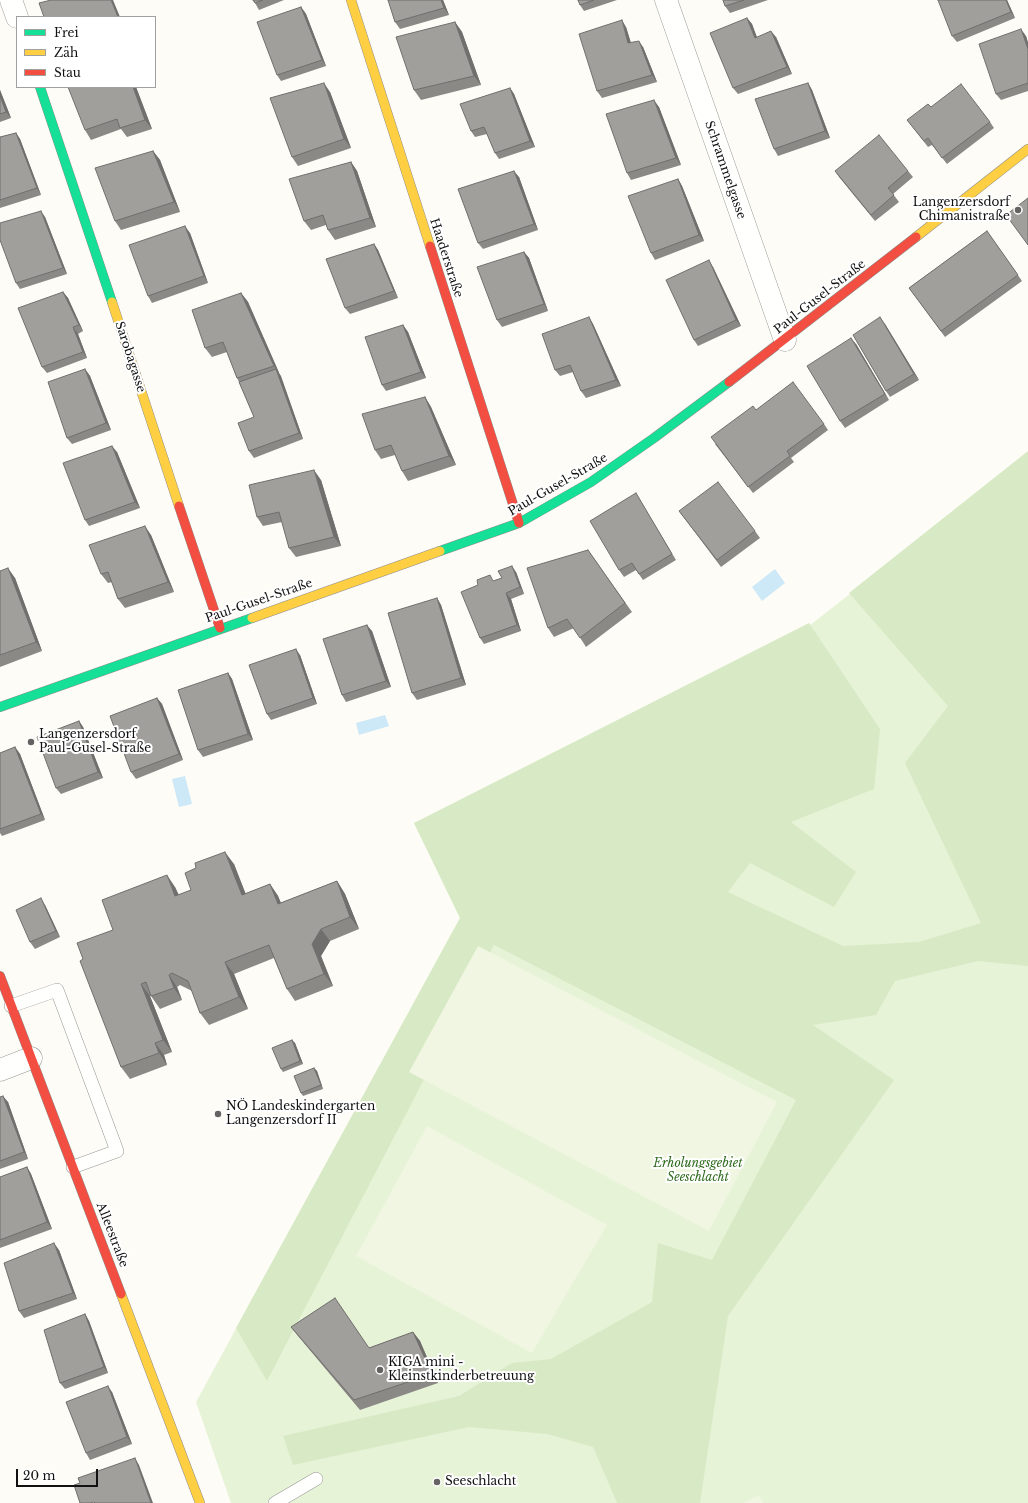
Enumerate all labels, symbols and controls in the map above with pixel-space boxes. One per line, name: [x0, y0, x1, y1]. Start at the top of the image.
legend: [16, 16, 156, 88]
text: Frei: [54, 25, 79, 40]
text: Zäh: [54, 45, 78, 60]
text: Stau: [54, 65, 81, 80]
street label: Schrammelgasse: [701, 119, 749, 221]
place label: Langenzersdorf Chimanistraße: [913, 196, 1010, 224]
marker: Langenzersdorf Chimanistraße: [1013, 205, 1023, 215]
street label: Haaderstraße: [426, 217, 466, 299]
street label: Paul-Gusel-Straße: [771, 257, 869, 337]
street label: Sarobagasse: [112, 320, 148, 394]
street label: Paul-Gusel-Straße: [506, 451, 610, 519]
street label: Paul-Gusel-Straße: [204, 576, 314, 626]
place label: Langenzersdorf Paul-Gusel-Straße: [39, 728, 151, 756]
marker: Langenzersdorf Paul-Gusel-Straße: [26, 737, 36, 747]
place label: NÖ Landeskindergarten Langenzersdorf II: [226, 1100, 375, 1128]
marker: NÖ Landeskindergarten Langenzersdorf II: [213, 1109, 223, 1119]
park label: Erholungsgebiet Seeschlacht: [653, 1157, 743, 1185]
street label: Alleestraße: [93, 1201, 131, 1269]
place label: KIGA mini - Kleinstkinderbetreuung: [388, 1356, 534, 1384]
marker: KIGA mini - Kleinstkinderbetreuung: [375, 1365, 385, 1375]
scale bar: [18, 1461, 100, 1487]
text: 20 m: [23, 1468, 55, 1483]
place label: Seeschlacht: [445, 1475, 516, 1489]
marker: Seeschlacht: [432, 1477, 442, 1487]

